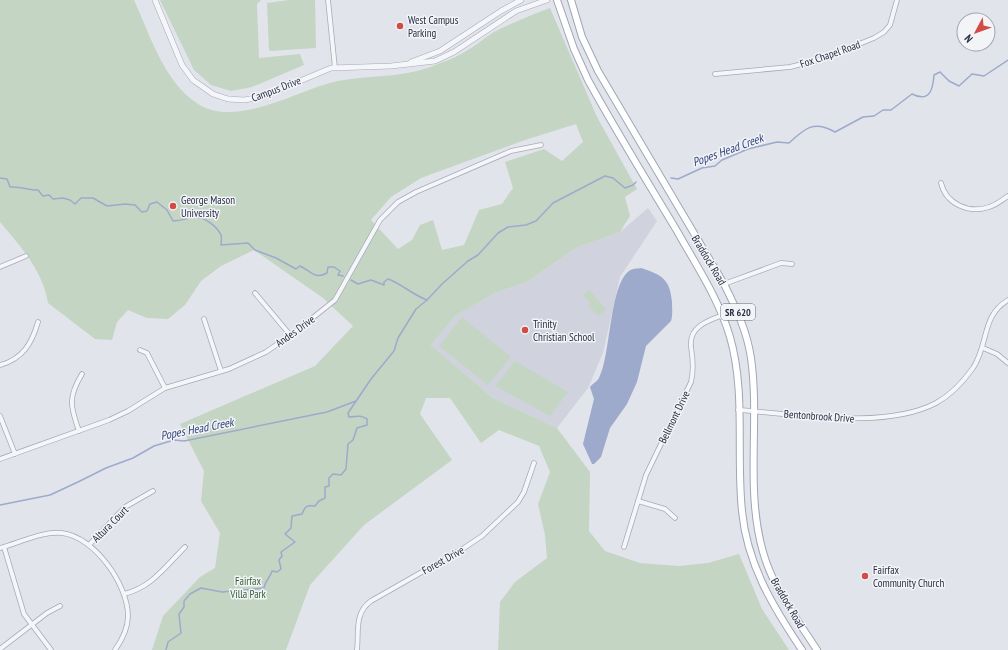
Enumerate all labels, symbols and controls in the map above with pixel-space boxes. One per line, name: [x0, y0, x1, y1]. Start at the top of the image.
north arrow: [956, 12, 996, 52]
place label: West Campus Parking: [408, 13, 459, 40]
marker: West Campus Parking: [395, 21, 405, 31]
text: N: [961, 32, 976, 45]
street label: Fox Chapel Road: [798, 37, 862, 71]
street label: Campus Drive: [249, 73, 303, 105]
water label: Popes Head Creek: [690, 129, 766, 169]
place label: George Mason University: [181, 193, 235, 220]
marker: George Mason University: [168, 201, 178, 211]
street label: Braddock Road: [689, 232, 730, 288]
road number: SR 620: [721, 304, 755, 320]
street label: Andes Drive: [273, 312, 318, 350]
place label: Trinity Christian School: [533, 317, 595, 344]
marker: Trinity Christian School: [520, 325, 530, 335]
street label: Bellmont Drive: [655, 388, 693, 446]
street label: Bentonbrook Drive: [783, 407, 855, 425]
water label: Popes Head Creek: [159, 414, 236, 443]
street label: Altura Court: [89, 503, 131, 545]
street label: Forest Drive: [420, 543, 467, 577]
place label: Fairfax Community Church: [873, 563, 944, 590]
marker: Fairfax Community Church: [860, 571, 870, 581]
park label: Fairfax Villa Park: [229, 574, 267, 601]
street label: Braddock Road: [768, 575, 808, 631]

